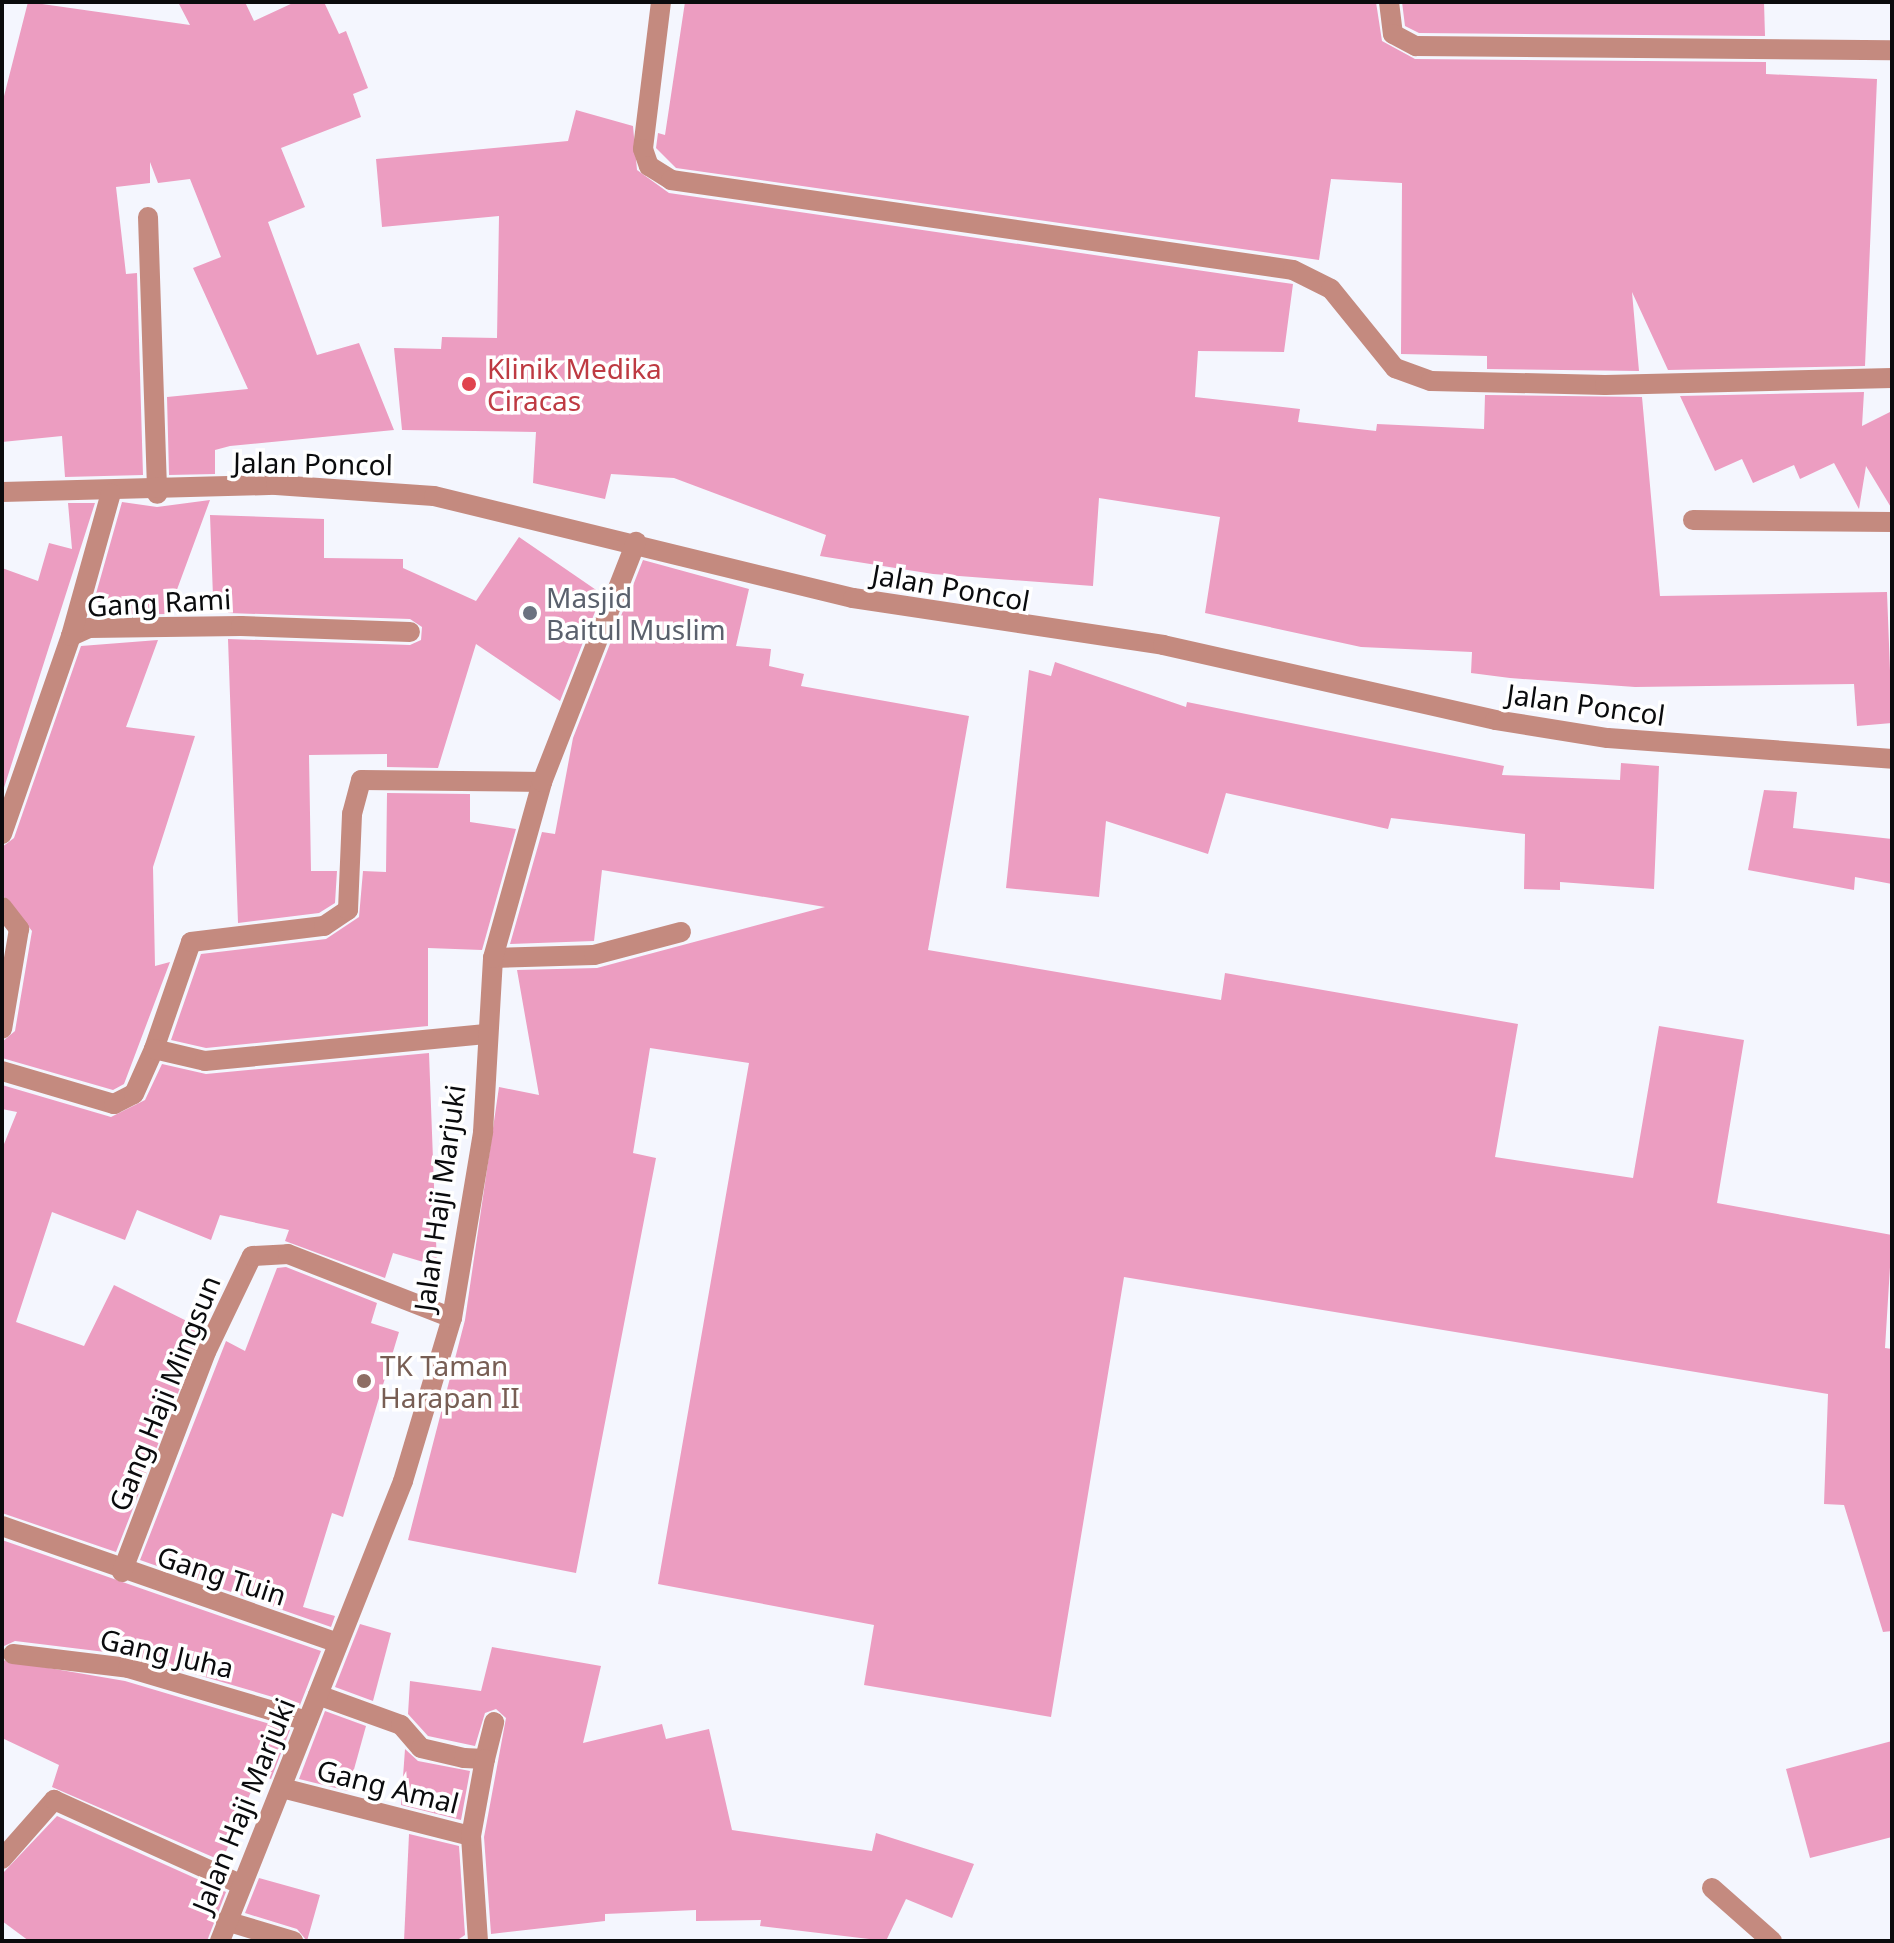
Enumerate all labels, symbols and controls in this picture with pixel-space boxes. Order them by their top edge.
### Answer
place label: Klinik Medika Ciracas [487,351,662,417]
marker: Klinik Medika Ciracas [458,373,480,395]
street label: Jalan Poncol [233,445,393,481]
street label: Jalan Poncol [869,557,1033,617]
place label: Masjid Baitul Muslim [546,580,726,646]
street label: Gang Rami [86,581,232,623]
marker: Masjid Baitul Muslim [521,604,539,622]
street label: Jalan Poncol [1505,676,1667,732]
street label: Jalan Haji Marjuki [406,1083,472,1313]
street label: Gang Haji Mingsun [101,1270,227,1516]
place label: TK Taman Harapan II [380,1348,520,1414]
marker: TK Taman Harapan II [355,1372,373,1390]
street label: Gang Tuin [153,1538,291,1612]
street label: Gang Juha [97,1621,237,1685]
street label: Jalan Haji Marjuki [185,1693,301,1917]
street label: Gang Amal [314,1752,462,1820]

